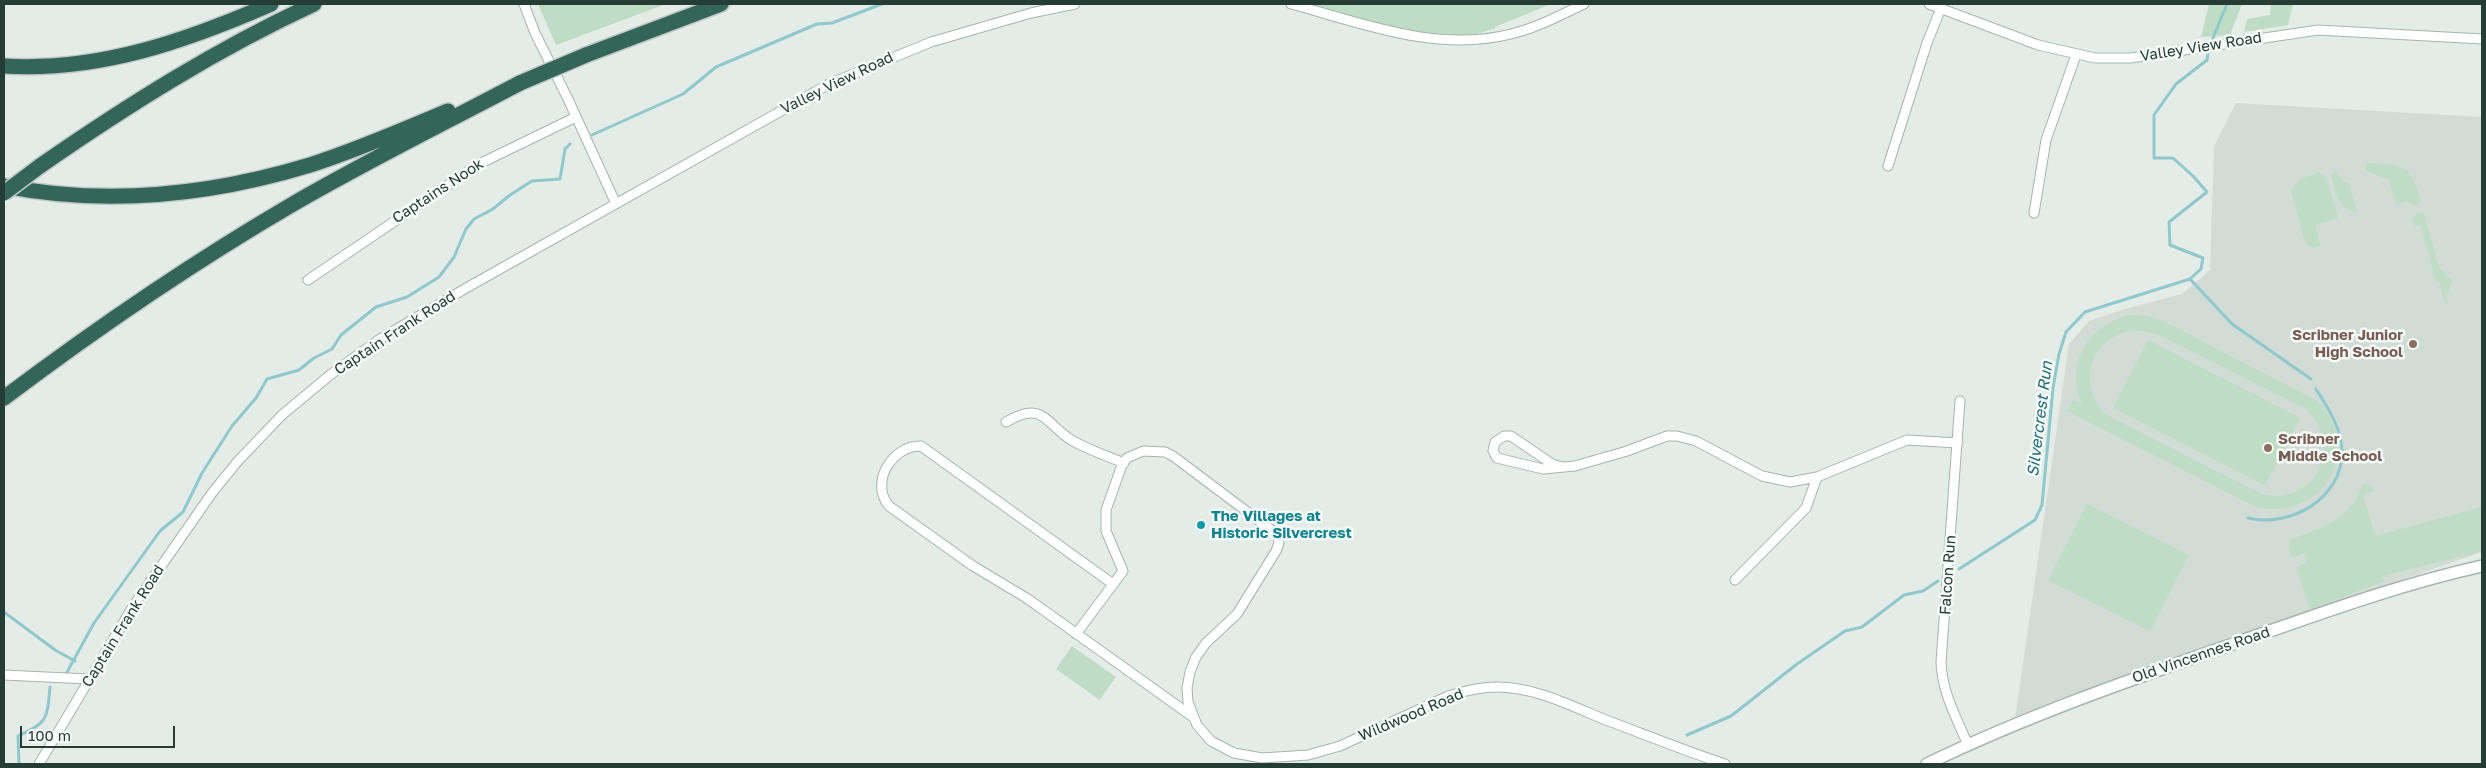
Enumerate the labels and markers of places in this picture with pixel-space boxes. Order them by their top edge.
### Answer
place label: Scribner Junior High School [2292,326,2403,361]
marker: Scribner Junior High School [2407,338,2419,350]
place label: Scribner Middle School [2278,430,2382,465]
marker: Scribner Middle School [2262,442,2274,454]
place label: The Villages at Historic Silvercrest [1211,507,1352,542]
marker: The Villages at Historic Silvercrest [1195,519,1207,531]

